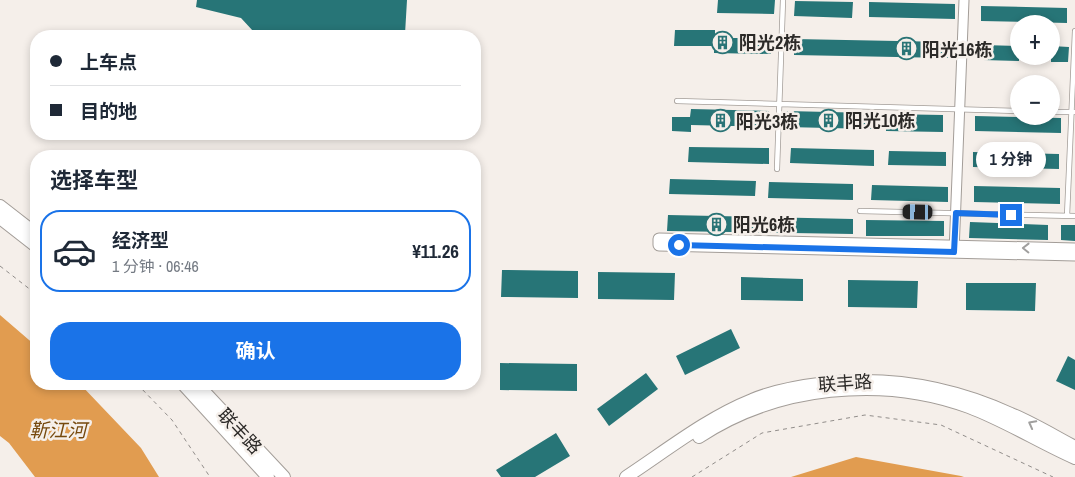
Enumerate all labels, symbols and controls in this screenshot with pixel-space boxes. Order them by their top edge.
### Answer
map controls [1010,15,1060,125]
button: + [1010,15,1060,65]
building icon: 阳光2栋 [711,30,735,54]
place label: 阳光2栋 [739,30,801,55]
building icon: 阳光16栋 [894,37,918,61]
place label: 阳光16栋 [922,37,992,62]
text: 上车点 [80,49,137,75]
button: − [1010,75,1060,125]
text: 目的地 [80,98,137,124]
building icon: 阳光10栋 [817,108,841,132]
place label: 阳光10栋 [845,108,915,133]
building icon: 阳光3栋 [708,109,732,133]
place label: 阳光3栋 [736,109,798,134]
callout: 1 分钟 [976,142,1046,178]
text: 1 分钟 [990,148,1032,170]
text: 选择车型 [50,165,138,195]
car [902,204,933,220]
route end [1000,204,1022,226]
building icon: 阳光6栋 [705,212,729,236]
place label: 阳光6栋 [733,212,795,237]
text: 经济型 [112,227,169,253]
icon: car [52,229,97,274]
route start [668,234,690,256]
text: ¥11.26 [412,238,459,264]
one-way arrow [1022,243,1030,253]
text: 1 分钟 · 06:46 [112,255,199,277]
button: 确认 [50,322,461,380]
street label: 联丰路 [817,369,873,397]
street label: 联丰路 [212,403,268,459]
water label: 靳江河 [29,417,90,443]
one-way arrow [1028,421,1037,431]

